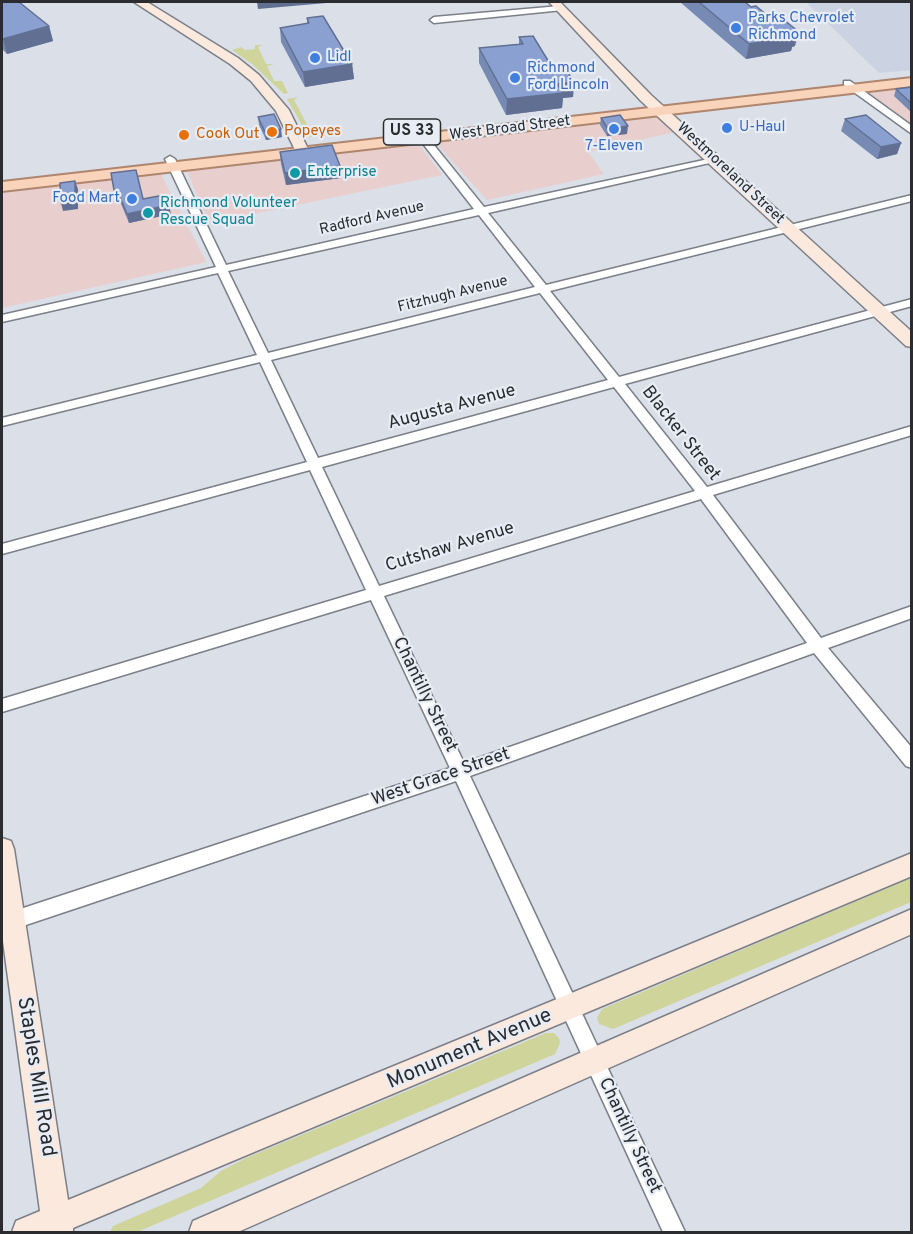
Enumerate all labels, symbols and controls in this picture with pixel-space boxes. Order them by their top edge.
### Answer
place label: Parks Chevrolet Richmond [748,10,855,45]
marker: Parks Chevrolet Richmond [729,21,743,35]
place label: Lidl [327,49,352,67]
marker: Lidl [308,51,322,65]
place label: Richmond Ford Lincoln [527,60,609,95]
marker: Richmond Ford Lincoln [508,71,522,85]
street label: West Broad Street [449,113,571,145]
road number: US 33 [384,119,440,145]
street label: Westmoreland Street [672,119,788,229]
place label: U-Haul [739,119,785,137]
marker: U-Haul [720,121,734,135]
marker: 7-Eleven [607,122,621,136]
place label: Popeyes [284,123,341,141]
marker: Popeyes [265,125,279,139]
place label: Cook Out [196,126,259,144]
marker: Cook Out [177,128,191,142]
place label: 7-Eleven [585,138,643,156]
place label: Enterprise [307,164,377,182]
marker: Enterprise [288,166,302,180]
place label: Food Mart [52,190,120,208]
marker: Food Mart [125,192,139,206]
place label: Richmond Volunteer Rescue Squad [160,195,297,230]
street label: Radford Avenue [318,198,426,240]
marker: Richmond Volunteer Rescue Squad [141,206,155,220]
street label: Fitzhugh Avenue [396,273,510,317]
street label: Augusta Avenue [386,381,518,435]
street label: Blacker Street [636,382,724,486]
street label: Cutshaw Avenue [383,518,517,578]
street label: Chantilly Street [387,634,461,756]
street label: West Grace Street [369,744,513,812]
street label: Staples Mill Road [10,995,60,1159]
street label: Monument Avenue [384,1004,556,1096]
street label: Chantilly Street [593,1075,665,1197]

